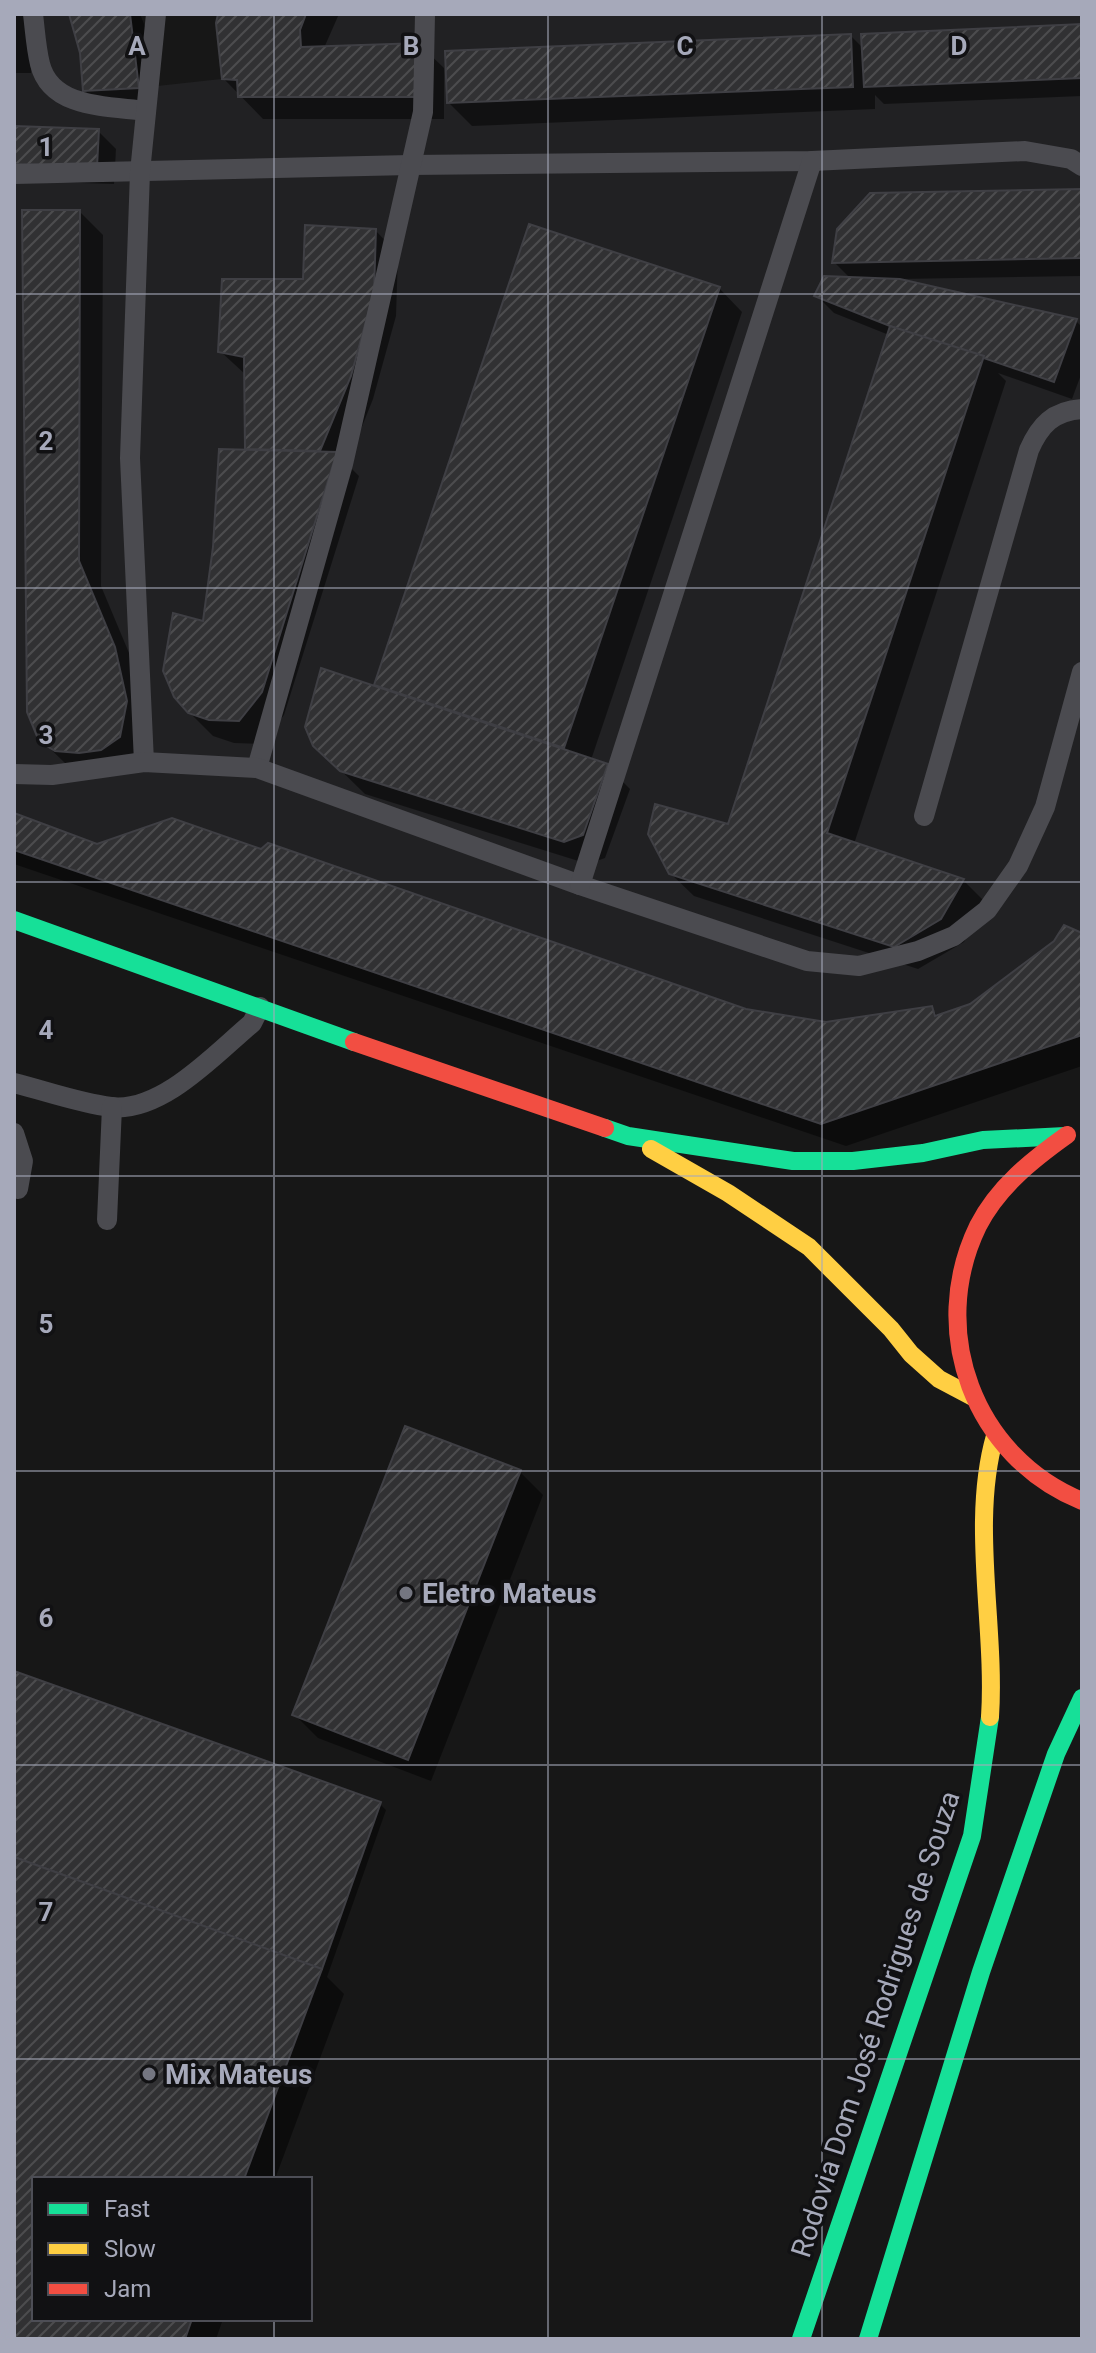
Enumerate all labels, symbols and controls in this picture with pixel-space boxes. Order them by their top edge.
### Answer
text: A [128,31,146,61]
text: B [403,31,419,61]
text: C [676,31,694,61]
text: D [951,31,967,61]
text: 1 [39,132,53,162]
text: 2 [39,426,53,456]
text: 3 [39,720,53,750]
text: 4 [39,1015,54,1045]
text: 5 [39,1309,53,1339]
place label: Eletro Mateus [422,1577,597,1610]
marker: Eletro Mateus [397,1584,415,1602]
text: 6 [39,1603,54,1633]
street label: Rodovia Dom José Rodrigues de Souza [784,1787,967,2261]
text: 7 [39,1897,53,1927]
place label: Mix Mateus [165,2058,312,2091]
marker: Mix Mateus [140,2065,158,2083]
legend [32,2177,312,2321]
text: Fast [104,2195,150,2223]
text: Slow [104,2235,156,2263]
text: Jam [104,2275,151,2303]

